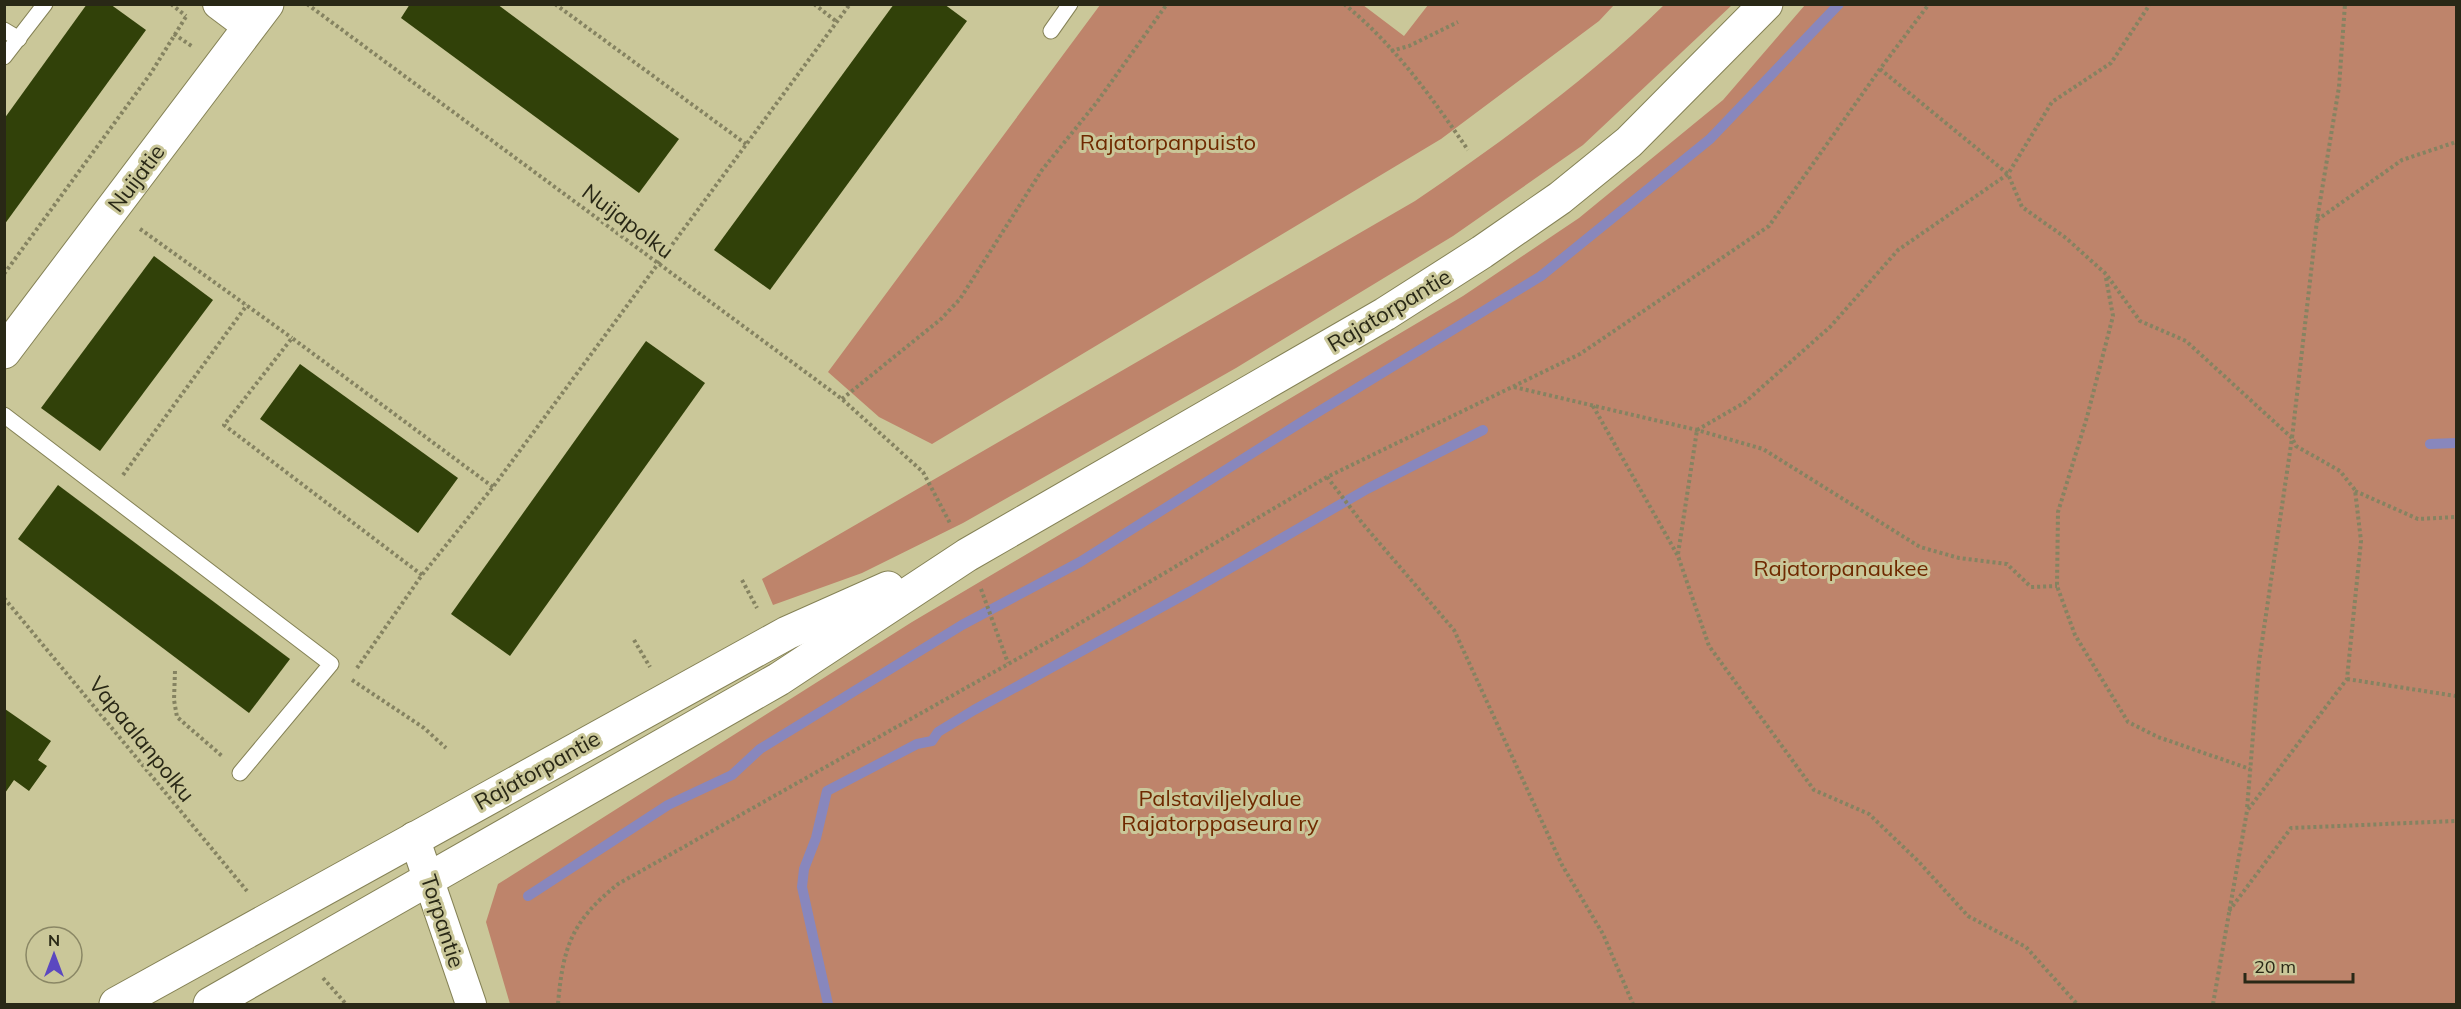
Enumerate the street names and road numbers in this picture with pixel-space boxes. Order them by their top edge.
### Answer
street label: Nuijatie [101,139,171,217]
street label: Nuijapolku [577,177,679,265]
street label: Rajatorpantie [1322,262,1456,358]
street label: Vapaalanpolku [83,671,201,807]
street label: Rajatorpantie [469,724,605,816]
street label: Torpantie [415,871,471,971]

